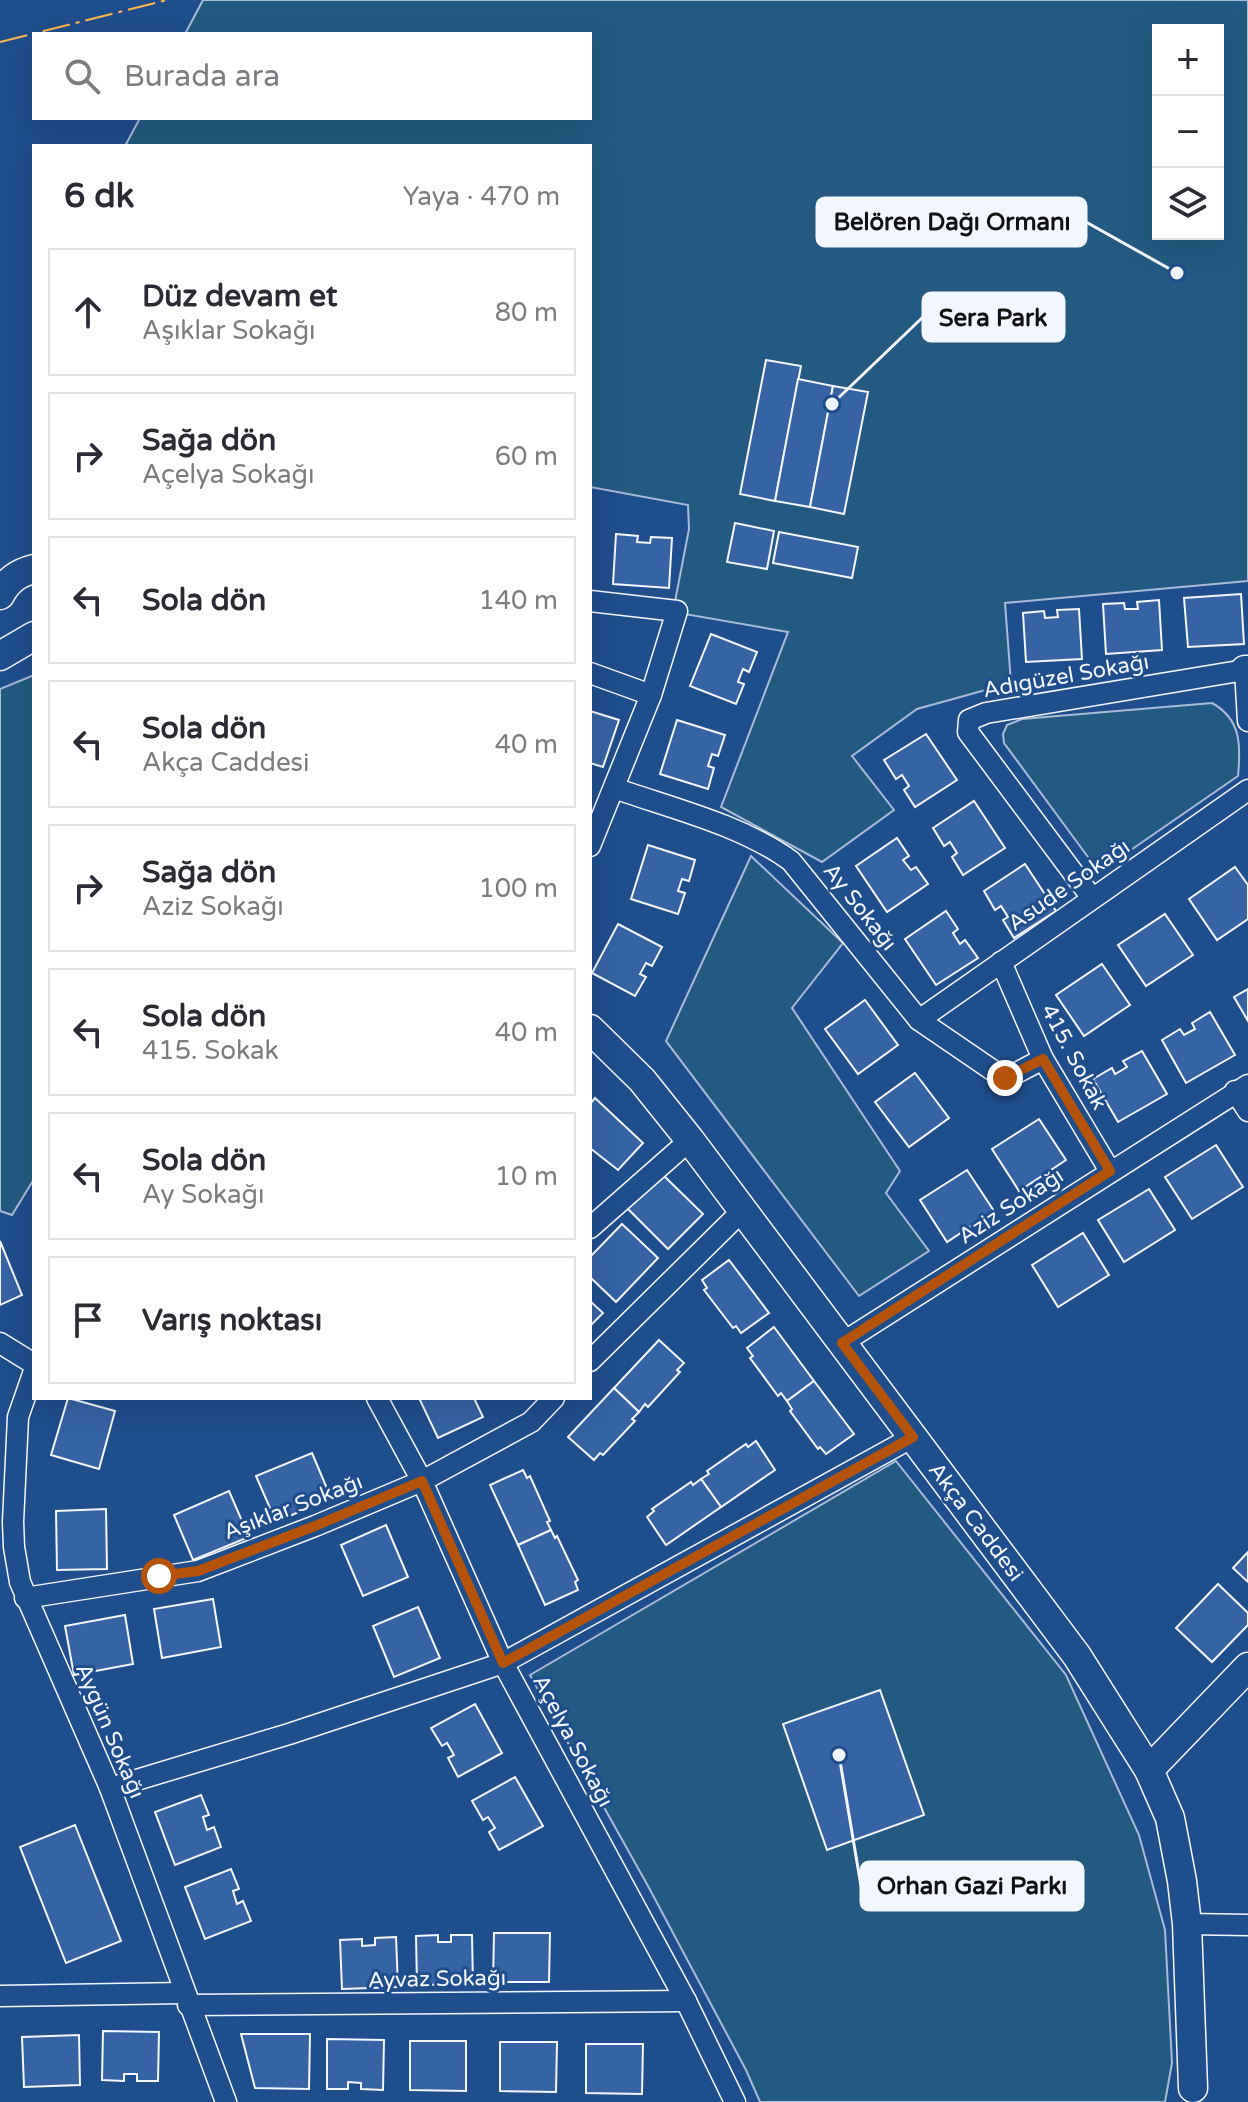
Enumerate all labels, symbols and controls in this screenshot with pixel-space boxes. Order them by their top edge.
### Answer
map controls [1152,24,1224,240]
button: + [1152,24,1224,96]
search box [32,32,592,120]
icon: search [60,54,104,98]
text: Burada ara [124,58,280,95]
button: − [1152,96,1224,168]
button: layers [1152,168,1224,240]
text: 6 dk [64,176,134,217]
text: Yaya · 470 m [403,181,560,212]
callout: Belören Dağı Ormanı [817,198,1086,246]
text: Belören Dağı Ormanı [833,208,1071,237]
text: Düz devam et [142,278,337,315]
icon: ahead [66,290,110,334]
callout: Sera Park [923,293,1064,341]
text: 80 m [495,297,558,328]
text: Sera Park [939,304,1047,333]
text: Aşıklar Sokağı [142,315,316,346]
text: Sağa dön [142,422,276,459]
icon: right [66,434,110,478]
text: 60 m [495,441,558,472]
text: Açelya Sokağı [142,459,314,490]
icon: left [66,578,110,622]
text: Sola dön [142,582,266,619]
text: 140 m [478,585,558,616]
street label: Adıgüzel Sokağı [981,649,1151,703]
text: Sola dön [142,710,266,747]
icon: left [66,722,110,766]
text: 40 m [495,729,558,760]
text: Akça Caddesi [142,747,310,778]
street label: Asude Sokağı [1003,833,1135,937]
text: Sağa dön [142,854,276,891]
street label: Ay Sokağı [818,858,902,956]
icon: right [66,866,110,910]
text: 100 m [478,873,558,904]
text: Aziz Sokağı [142,891,284,922]
text: Sola dön [142,998,266,1035]
street label: 415. Sokak [1035,1000,1113,1114]
icon: left [66,1010,110,1054]
text: 40 m [495,1017,558,1048]
text: 415. Sokak [142,1035,279,1066]
route end [987,1060,1023,1096]
text: Sola dön [142,1142,266,1179]
icon: left [66,1154,110,1198]
text: 10 m [495,1161,558,1192]
street label: Aziz Sokağı [954,1162,1068,1250]
text: Ay Sokağı [142,1179,264,1210]
icon: arrive [66,1298,110,1342]
text: Varış noktası [142,1302,322,1339]
street label: Akça Caddesi [923,1458,1029,1586]
street label: Aşıklar Sokağı [220,1469,366,1545]
route start [141,1558,177,1594]
street label: Aygün Sokağı [70,1660,150,1802]
street label: Açelya Sokağı [527,1670,619,1812]
callout: Orhan Gazi Parkı [861,1862,1083,1910]
text: Orhan Gazi Parkı [877,1872,1067,1901]
street label: Ayvaz Sokağı [368,1965,506,1993]

